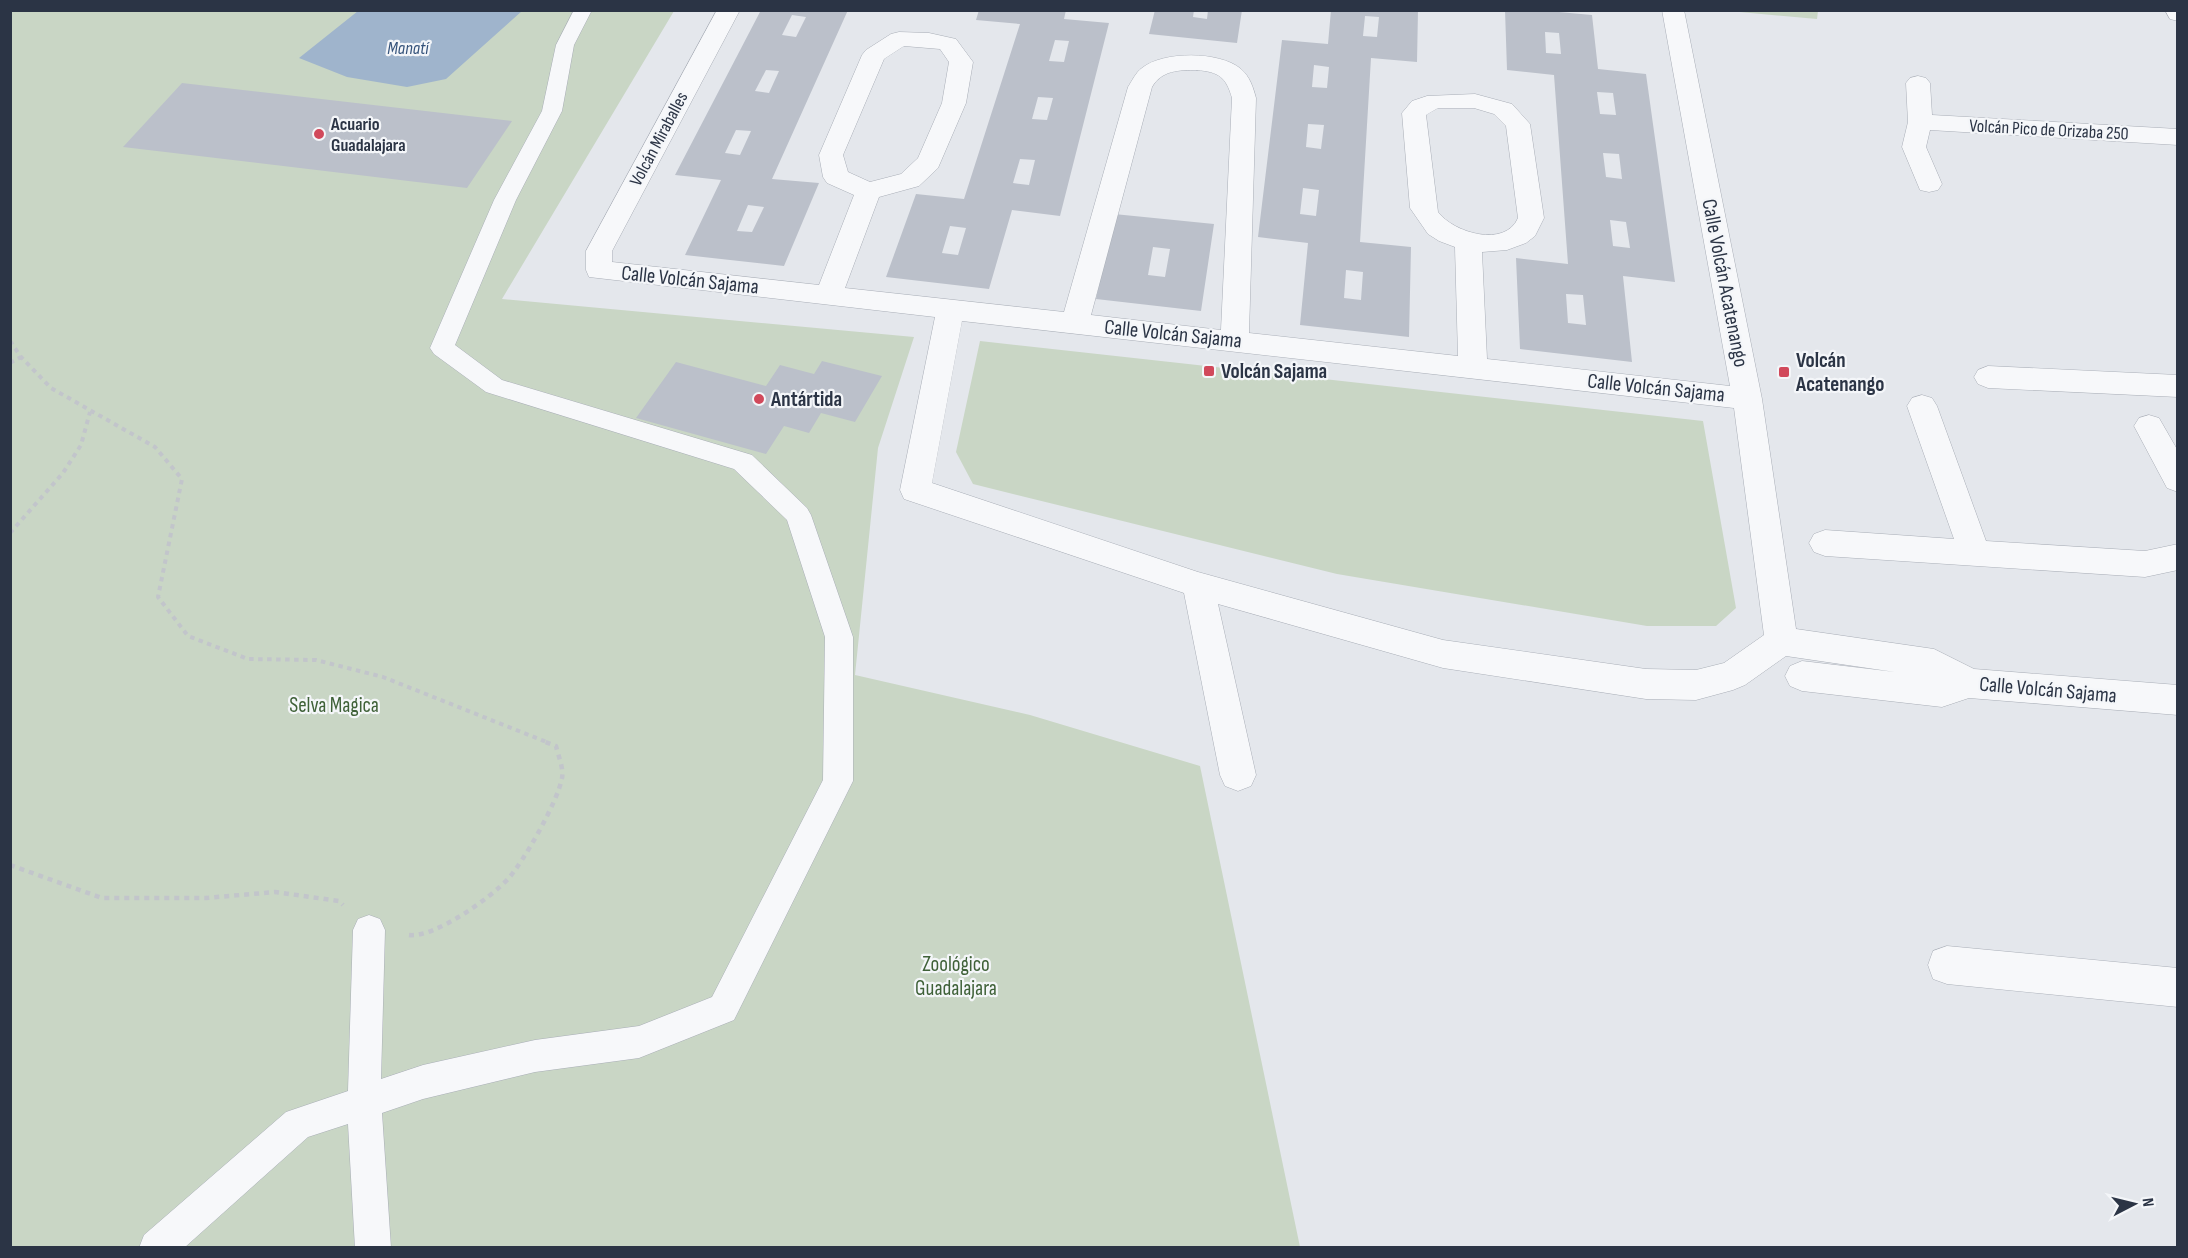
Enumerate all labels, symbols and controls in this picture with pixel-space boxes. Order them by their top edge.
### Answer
water label: Manatí [387,38,430,59]
street label: Volcán Miraballes [625,88,693,190]
place label: Acuario Guadalajara [330,114,406,156]
street label: Volcán Pico de Orizaba 250 [1969,115,2129,145]
marker: Acuario Guadalajara [312,127,326,141]
street label: Calle Volcán Acatenango [1696,197,1754,369]
street label: Calle Volcán Sajama [620,260,760,300]
street label: Calle Volcán Sajama [1103,314,1243,354]
place label: Volcán Acatenango [1795,348,1884,397]
place label: Volcán Sajama [1221,359,1327,384]
marker: Volcán Sajama [1202,364,1216,378]
marker: Volcán Acatenango [1777,365,1791,379]
street label: Calle Volcán Sajama [1586,368,1726,408]
place label: Antártida [770,387,842,412]
marker: Antártida [752,392,766,406]
street label: Calle Volcán Sajama [1978,672,2118,708]
park label: Selva Magica [289,693,379,718]
park label: Zoológico Guadalajara [915,952,997,1001]
north arrow [2104,1174,2164,1234]
text: N [2137,1197,2157,1208]

